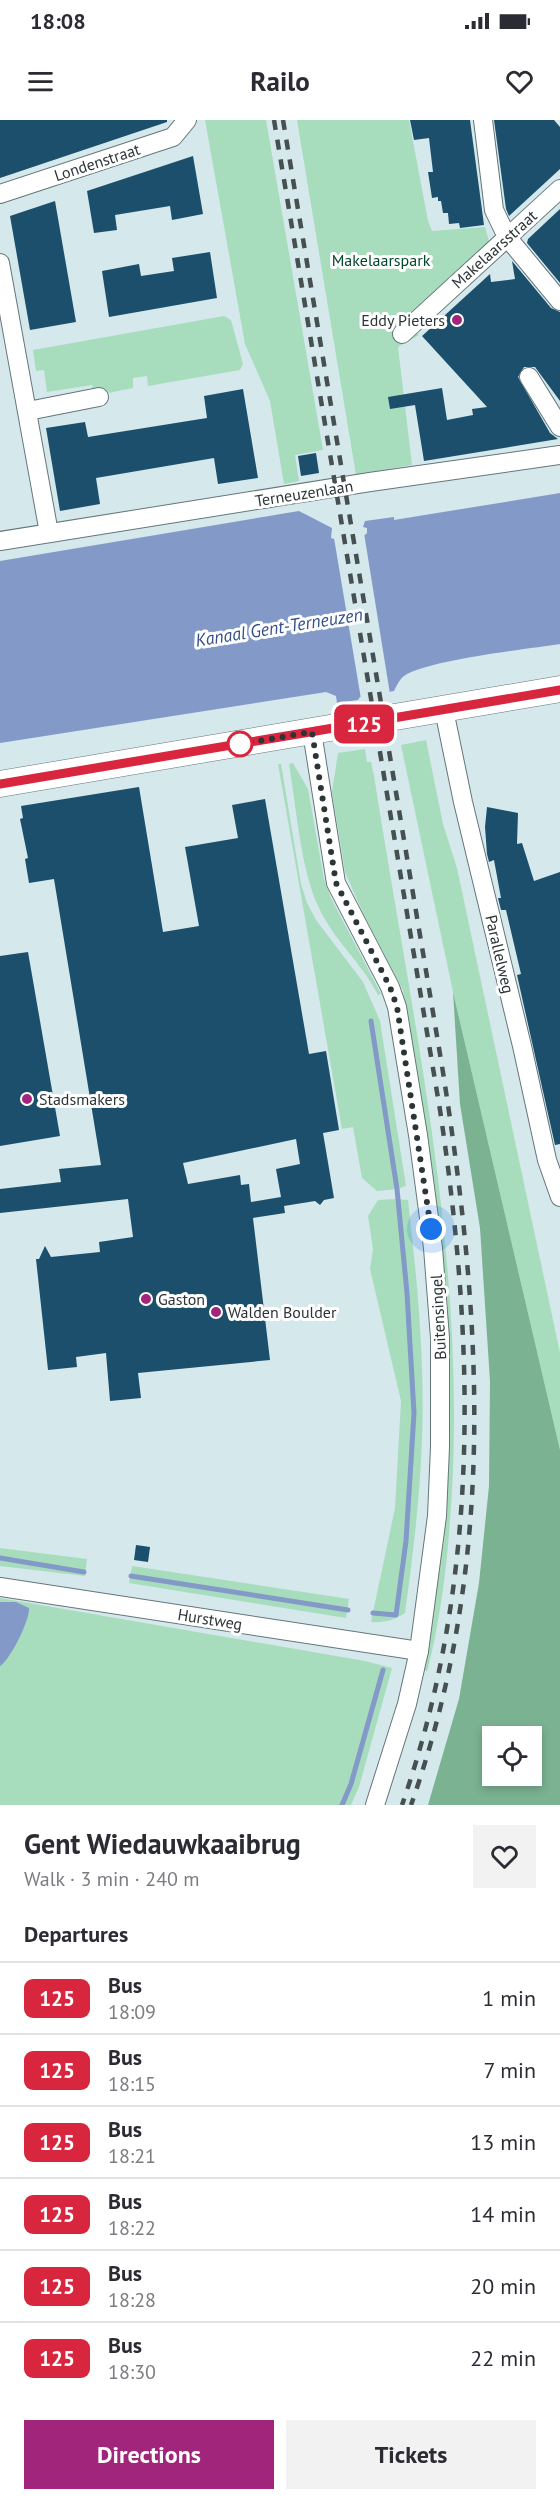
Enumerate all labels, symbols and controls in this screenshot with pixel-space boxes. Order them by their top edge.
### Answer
text: 18:08 [30,7,86,35]
text: Railo [250,64,310,98]
icon: menu [24,65,57,98]
icon: heart [503,65,536,98]
street label: Londenstraat [52,139,143,185]
street label: Makelaarsstraat [447,205,541,293]
park label: Makelaarspark [332,250,431,270]
place label: Eddy Pieters [361,310,445,330]
marker: Eddy Pieters [450,313,464,327]
street label: Terneuzenlaan [254,475,354,511]
water label: Kanaal Gent-Terneuzen [194,602,364,652]
line badge: 125 [330,704,398,744]
text: 125 [346,711,382,738]
unlabelled marker [227,731,253,757]
street label: Parallelweg [481,913,519,995]
place label: Stadsmakers [39,1089,125,1109]
marker: Stadsmakers [20,1092,34,1106]
your location [416,1214,446,1244]
street label: Buitensingel [426,1273,450,1360]
place label: Gaston [158,1289,205,1309]
marker: Gaston [139,1292,153,1306]
place label: Walden Boulder [228,1302,337,1322]
marker: Walden Boulder [209,1305,223,1319]
street label: Hurstweg [176,1604,244,1634]
map controls [482,1726,542,1786]
button: locate [482,1726,542,1786]
text: Gent Wiedauwkaaibrug [24,1825,301,1862]
button: heart [473,1825,536,1888]
text: Walk · 3 min · 240 m [24,1866,200,1892]
text: Departures [24,1920,128,1948]
text: Bus [108,1971,142,1999]
text: 1 min [482,1984,536,2012]
text: 125 [39,1985,75,2012]
text: 18:09 [108,1999,156,2025]
text: Bus [108,2043,142,2071]
text: 7 min [484,2056,536,2084]
text: 125 [39,2057,75,2084]
text: 18:15 [108,2071,156,2097]
text: Bus [108,2115,142,2143]
text: 13 min [470,2128,536,2156]
text: 125 [39,2129,75,2156]
text: 18:21 [108,2143,156,2169]
text: Bus [108,2187,142,2215]
text: 14 min [470,2200,536,2228]
text: 125 [39,2201,75,2228]
text: 18:22 [108,2215,156,2241]
text: Bus [108,2259,142,2287]
text: 20 min [470,2272,536,2300]
text: 125 [39,2273,75,2300]
text: 18:28 [108,2287,156,2313]
text: Bus [108,2331,142,2359]
text: 22 min [470,2344,536,2372]
text: 125 [39,2345,75,2372]
text: 18:30 [108,2359,156,2385]
button: Directions [24,2420,274,2489]
button: Tickets [286,2420,536,2489]

